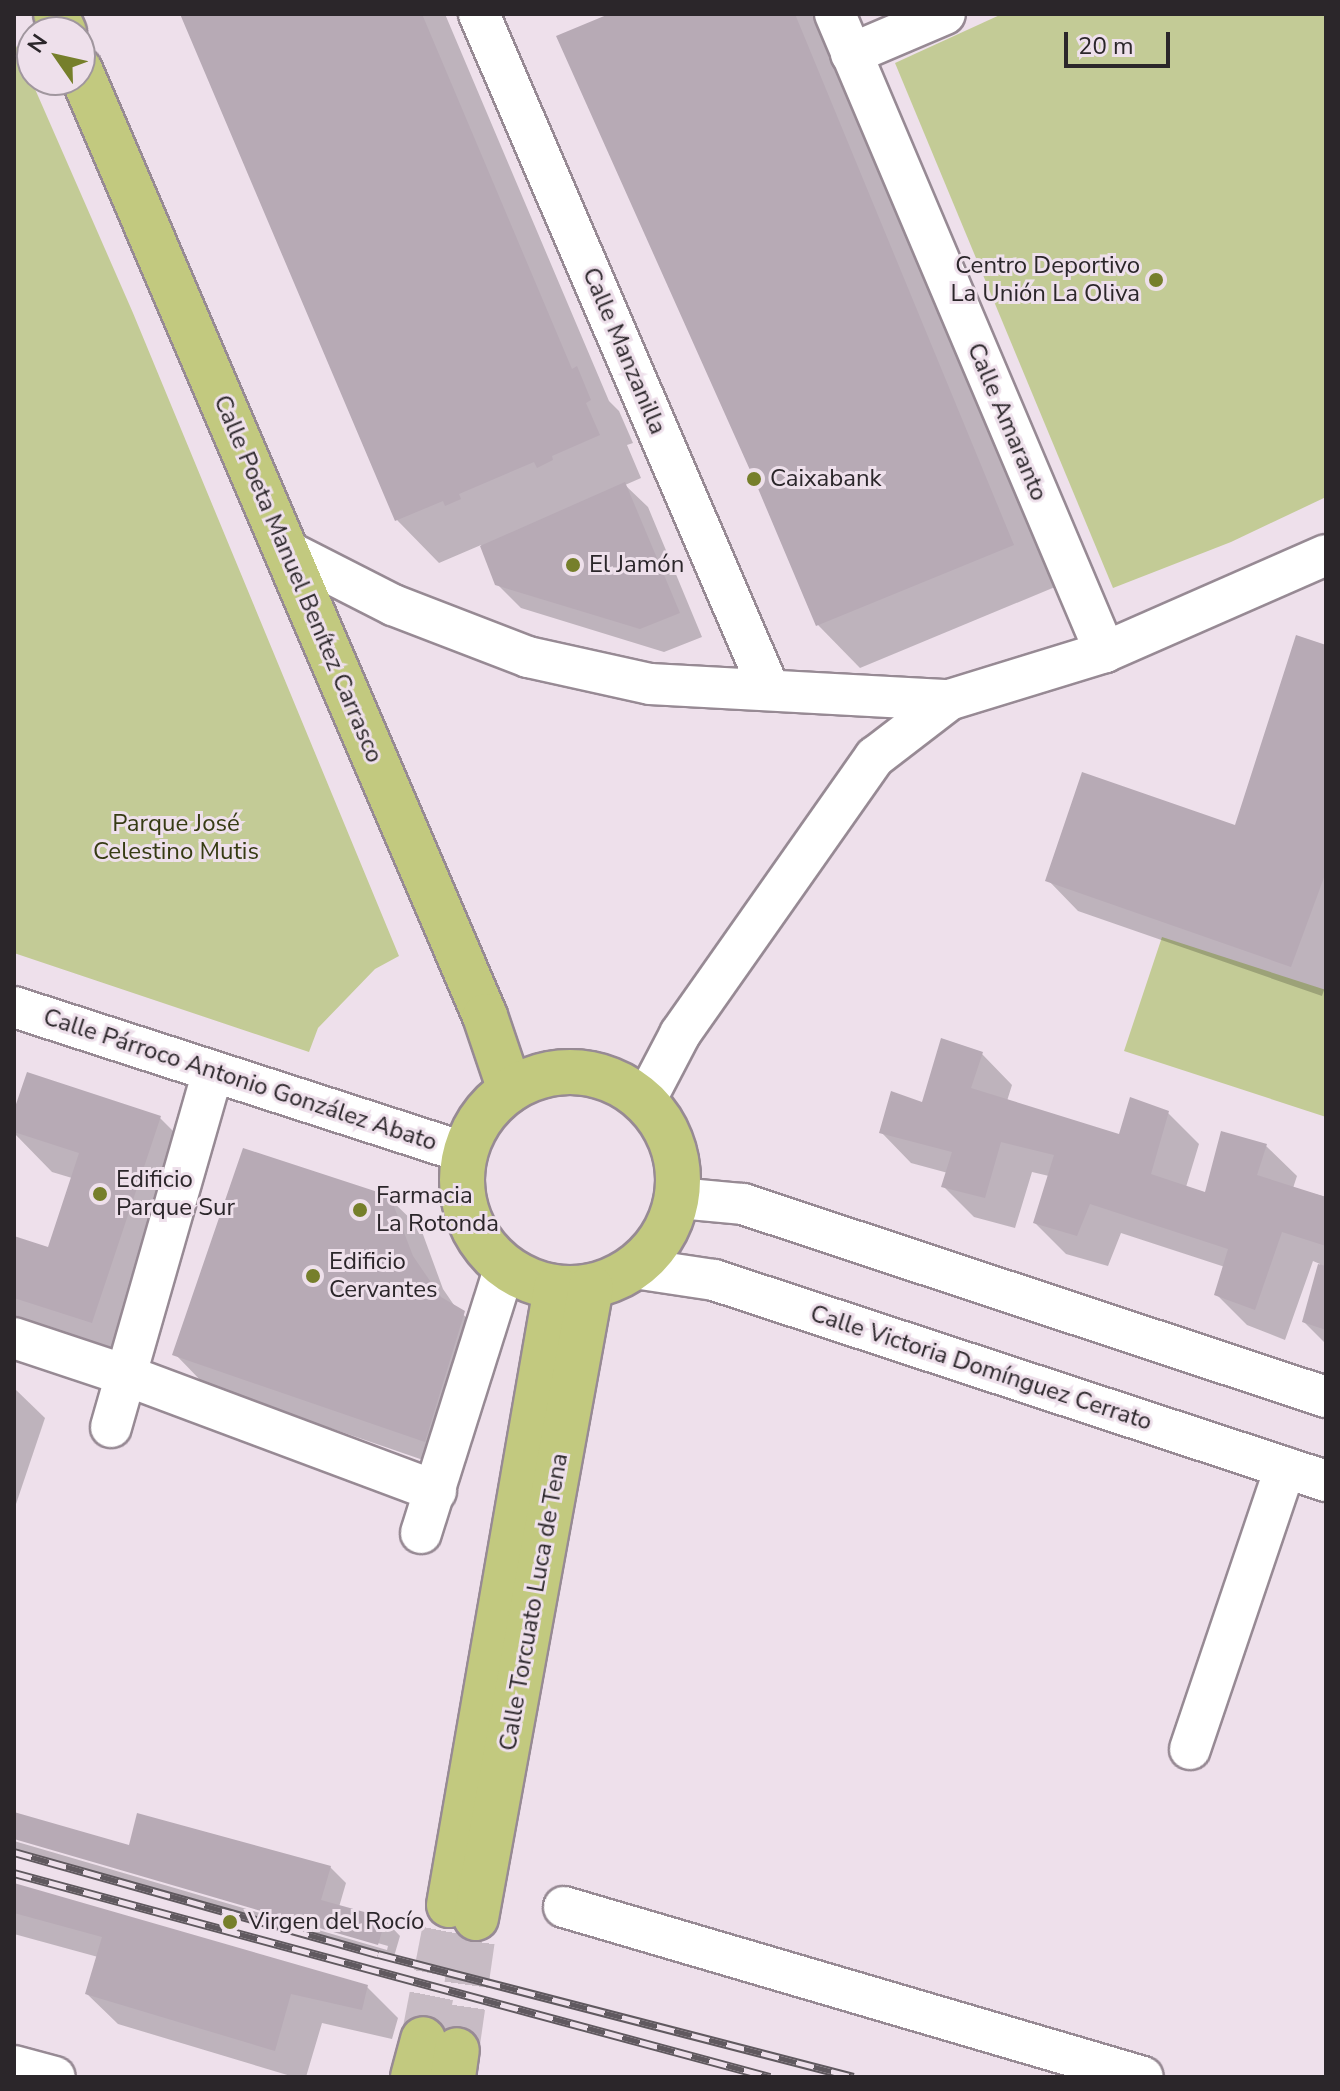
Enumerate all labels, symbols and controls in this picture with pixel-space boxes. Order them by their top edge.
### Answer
north arrow [16,16,96,96]
scale bar [1068,16,1174,66]
text: N [21,28,55,59]
text: 20 m [1078,30,1134,62]
place label: Centro Deportivo La Unión La Oliva [950,252,1140,308]
street label: Calle Manzanilla [576,263,672,439]
marker: Centro Deportivo La Unión La Oliva [1147,271,1165,289]
street label: Calle Amaranto [961,339,1053,505]
street label: Calle Poeta Manuel Benítez Carrasco [207,391,389,767]
place label: Caixabank [770,465,882,493]
marker: Caixabank [745,470,763,488]
place label: El Jamón [589,551,684,579]
marker: El Jamón [564,556,582,574]
park label: Parque José Celestino Mutis [93,810,259,866]
street label: Calle Párroco Antonio González Abato [40,1003,440,1157]
place label: Edificio Parque Sur [116,1166,235,1222]
place label: Farmacia La Rotonda [376,1182,499,1238]
marker: Edificio Parque Sur [91,1185,109,1203]
marker: Farmacia La Rotonda [351,1201,369,1219]
place label: Edificio Cervantes [329,1248,437,1304]
marker: Edificio Cervantes [304,1267,322,1285]
street label: Calle Victoria Domínguez Cerrato [807,1299,1155,1437]
street label: Calle Torcuato Luca de Tena [494,1451,574,1753]
place label: Virgen del Rocío [248,1908,424,1936]
marker: Virgen del Rocío [219,1911,241,1933]

